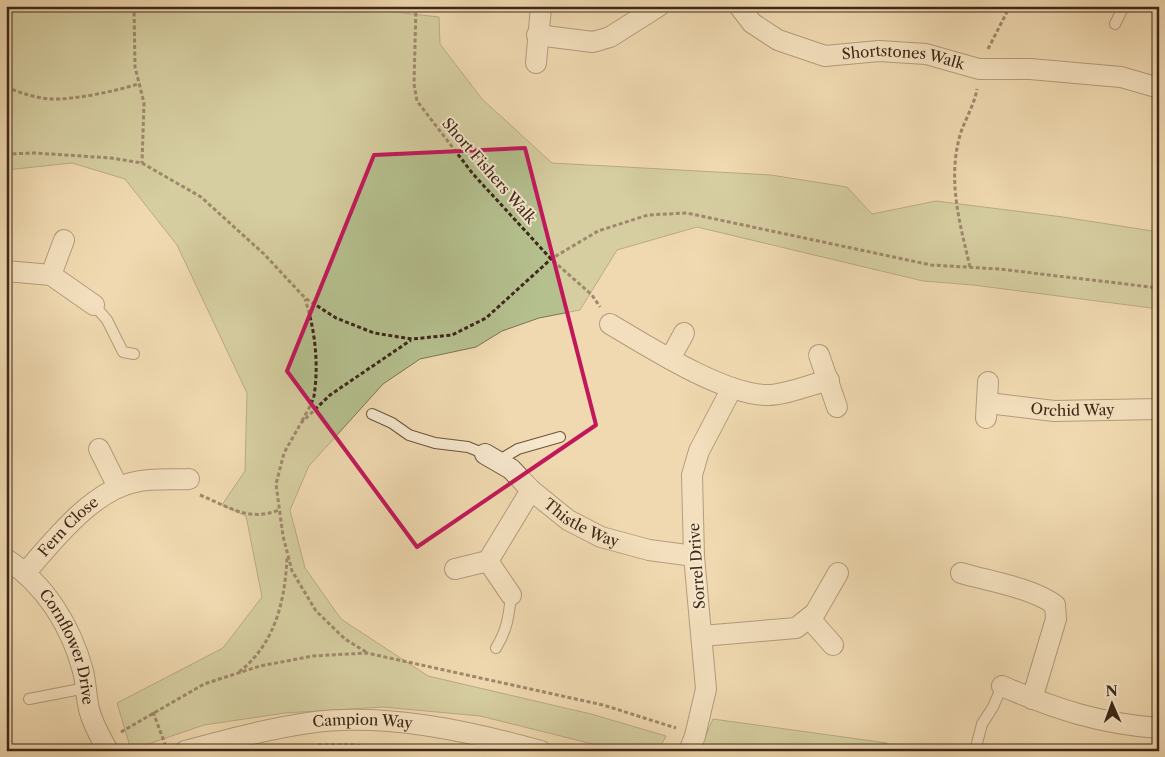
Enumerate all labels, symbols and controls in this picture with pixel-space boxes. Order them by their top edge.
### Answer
street label: Shortstones Walk [841,41,968,74]
street label: Short Fishers Walk [438,114,541,229]
street label: Orchid Way [1030,398,1115,420]
street label: Fern Close [34,492,102,560]
street label: Thistle Way [540,494,622,551]
street label: Sorrel Drive [684,522,709,610]
street label: Cornflower Drive [35,585,98,706]
north arrow [1088,680,1138,730]
text: N [1105,682,1118,700]
street label: Campion Way [311,710,414,733]

